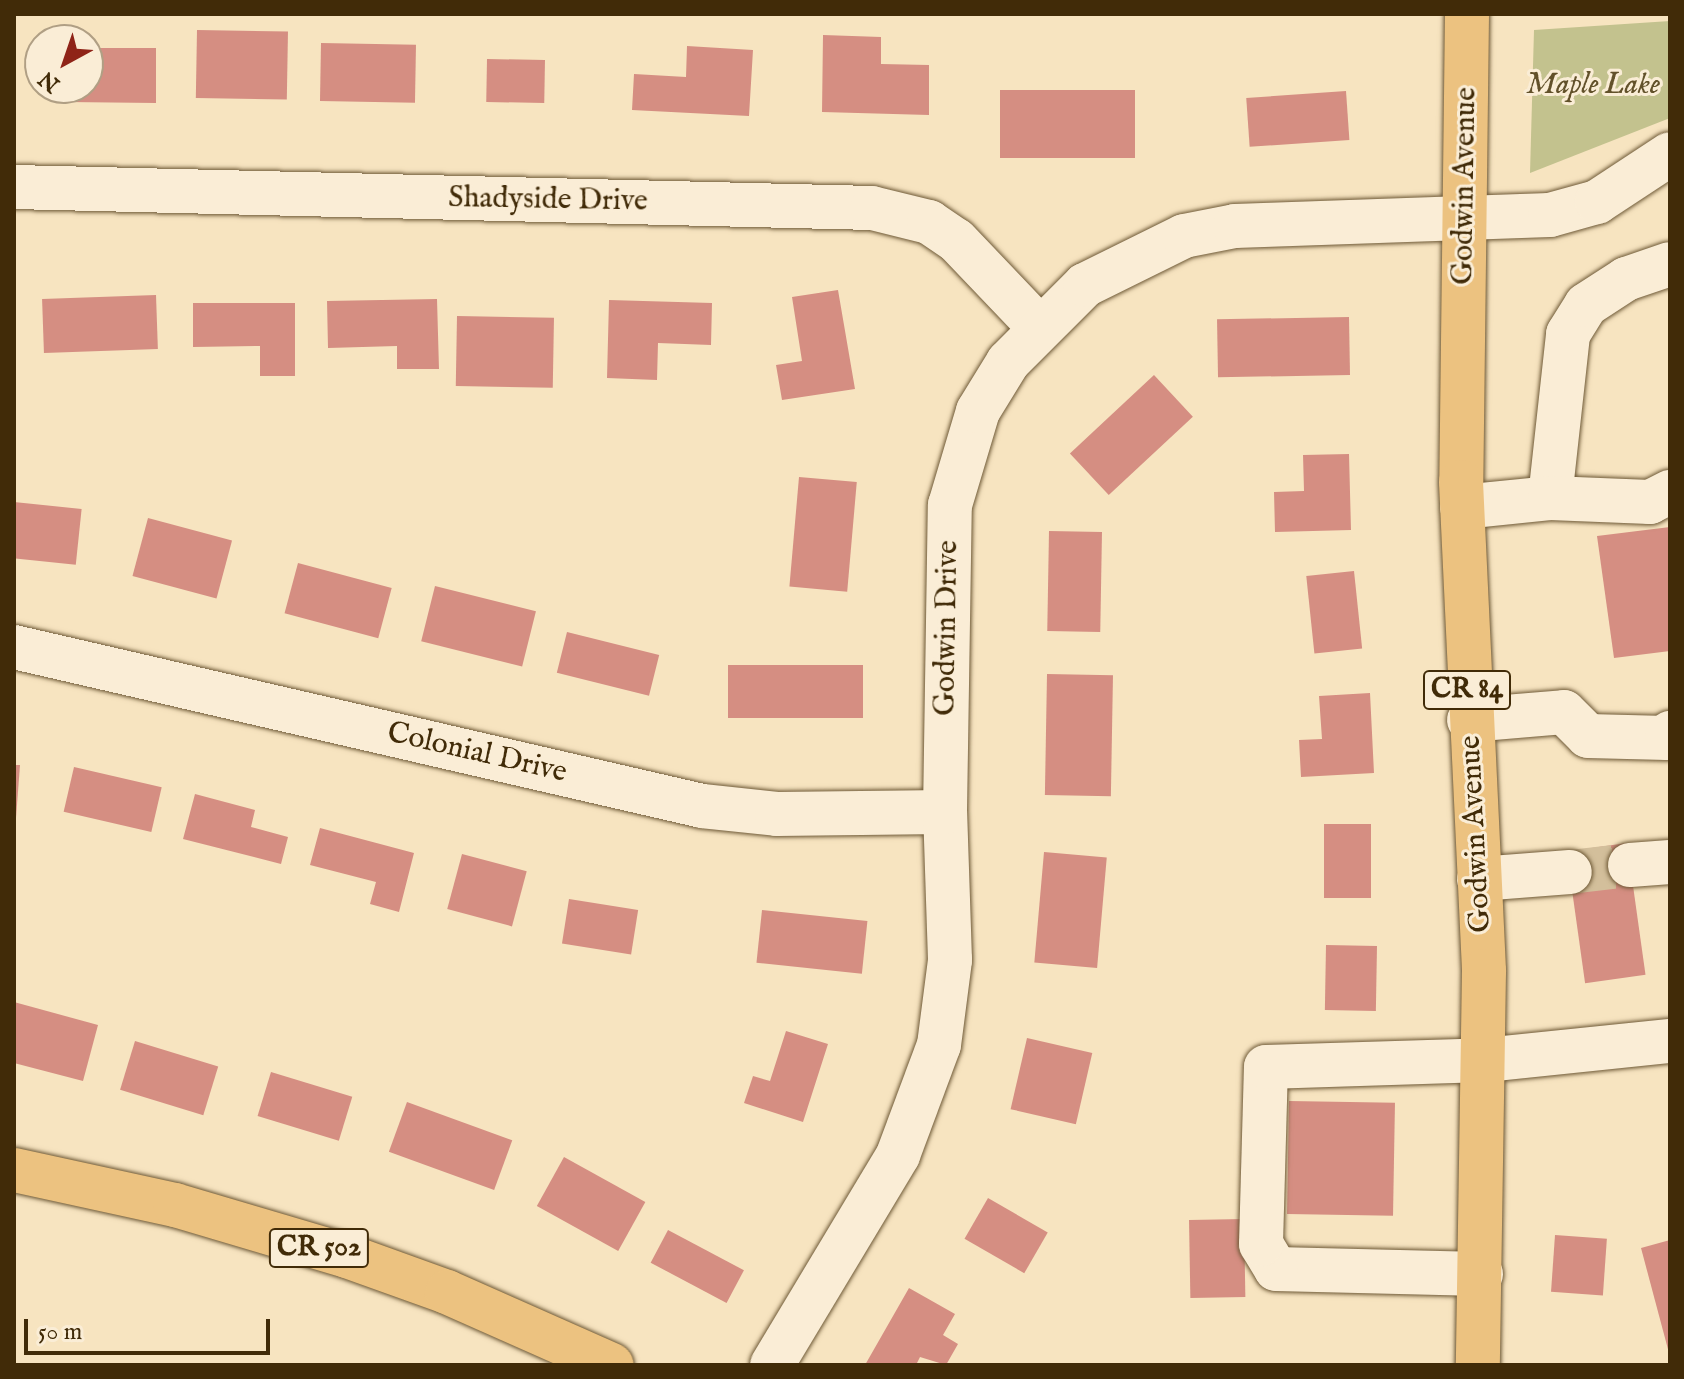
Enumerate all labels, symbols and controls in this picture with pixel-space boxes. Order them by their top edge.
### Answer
north arrow [24,24,104,104]
text: N [34,64,66,98]
park label: Maple Lake [1526,67,1660,103]
street label: Godwin Avenue [1445,87,1485,285]
street label: Shadyside Drive [448,180,648,220]
street label: Godwin Drive [927,540,967,716]
road number: CR 84 [1423,666,1511,714]
street label: Colonial Drive [384,715,570,791]
street label: Godwin Avenue [1453,734,1499,934]
road number: CR 502 [267,1224,371,1272]
scale bar [28,1303,274,1353]
text: 50 m [38,1317,82,1348]

